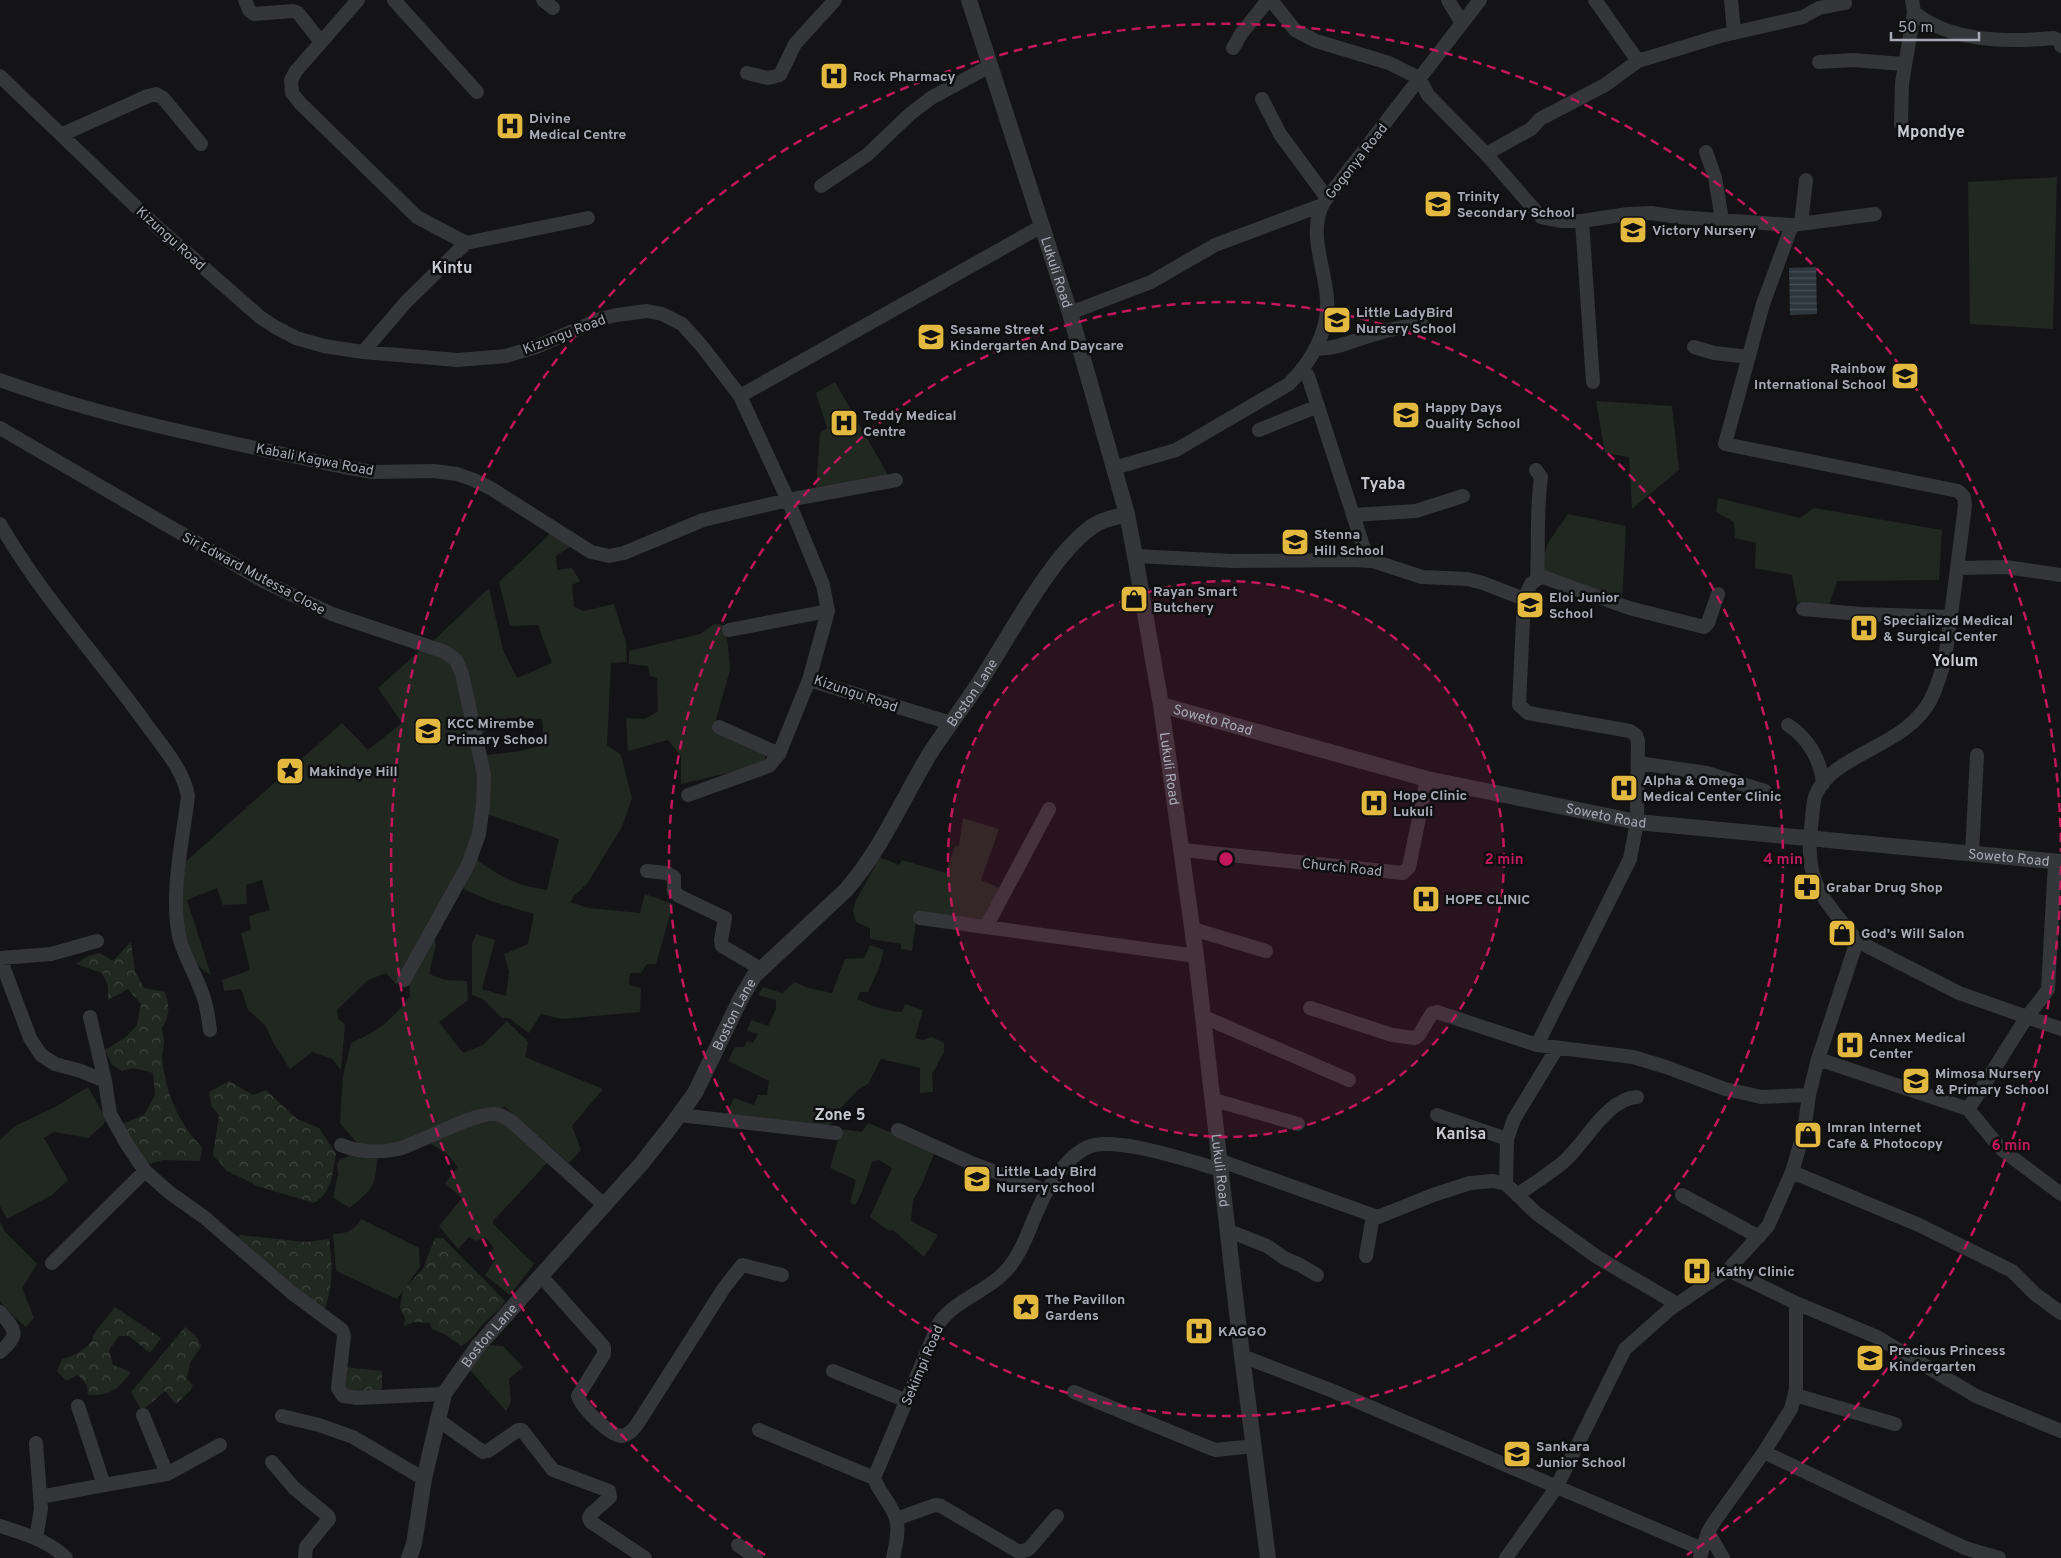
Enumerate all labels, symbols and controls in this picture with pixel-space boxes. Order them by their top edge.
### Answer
scale bar [1891,10,1978,42]
text: 50 m [1898,19,1933,38]
hospital icon: Rock Pharmacy [819,61,849,91]
place label: Rock Pharmacy [853,69,956,86]
hospital icon: Divine Medical Centre [495,111,525,141]
place label: Divine Medical Centre [529,111,627,144]
street label: Gogonya Road [1322,121,1392,203]
district label: Mpondye [1897,123,1965,143]
school or university icon: Trinity Secondary School [1423,189,1453,219]
place label: Trinity Secondary School [1457,189,1575,222]
street label: Kizungu Road [132,204,208,275]
school or university icon: Victory Nursery [1618,215,1648,245]
place label: Victory Nursery [1652,223,1756,240]
street label: Lukuli Road [1036,235,1075,310]
district label: Kintu [431,259,473,279]
school or university icon: Little LadyBird Nursery School [1322,305,1352,335]
place label: Little LadyBird Nursery School [1356,305,1456,338]
street label: Kizungu Road [521,312,608,359]
school or university icon: Sesame Street Kindergarten And Daycare [916,322,946,352]
place label: Sesame Street Kindergarten And Daycare [950,322,1124,355]
place label: Rainbow International School [1754,361,1886,394]
school or university icon: Rainbow International School [1890,361,1920,391]
school or university icon: Happy Days Quality School [1391,400,1421,430]
place label: Happy Days Quality School [1425,400,1520,433]
hospital icon: Teddy Medical Centre [829,408,859,438]
place label: Teddy Medical Centre [863,408,957,441]
street label: Kabali Kagwa Road [254,441,375,480]
district label: Tyaba [1361,475,1405,495]
school or university icon: Stenna Hill School [1280,527,1310,557]
place label: Stenna Hill School [1314,527,1384,560]
street label: Sir Edward Mutessa Close [179,529,328,619]
shop icon: Rayan Smart Butchery [1119,584,1149,614]
place label: Rayan Smart Butchery [1153,584,1237,617]
school or university icon: Eloi Junior School [1515,590,1545,620]
place label: Eloi Junior School [1549,590,1619,623]
hospital icon: Specialized Medical & Surgical Center [1849,613,1879,643]
place label: Specialized Medical & Surgical Center [1883,613,2013,646]
district label: Yolum [1932,652,1978,672]
street label: Boston Lane [944,656,1002,731]
street label: Kizungu Road [811,672,900,717]
street label: Soweto Road [1171,702,1254,740]
school or university icon: KCC Mirembe Primary School [413,716,443,746]
place label: KCC Mirembe Primary School [447,716,548,749]
street label: Lukuli Road [1155,731,1182,806]
place icon: Makindye Hill [275,756,305,786]
place label: Makindye Hill [309,764,398,781]
hospital icon: Alpha & Omega Medical Center Clinic [1609,773,1639,803]
place label: Alpha & Omega Medical Center Clinic [1643,773,1782,806]
hospital icon: Hope Clinic Lukuli [1359,788,1389,818]
place label: Hope Clinic Lukuli [1393,788,1467,821]
street label: Soweto Road [1564,801,1647,833]
street label: Soweto Road [1967,846,2050,871]
centre of rings [1217,850,1235,868]
text: 2 min [1484,851,1524,870]
text: 4 min [1763,851,1803,870]
street label: Church Road [1301,856,1383,881]
pharmacy icon: Grabar Drug Shop [1792,872,1822,902]
place label: Grabar Drug Shop [1826,880,1943,897]
hospital icon: HOPE CLINIC [1411,884,1441,914]
place label: HOPE CLINIC [1445,892,1530,909]
shop icon: God's Will Salon [1827,918,1857,948]
place label: God's Will Salon [1861,926,1965,943]
street label: Boston Lane [710,976,761,1054]
hospital icon: Annex Medical Center [1835,1030,1865,1060]
place label: Annex Medical Center [1869,1030,1966,1063]
school or university icon: Mimosa Nursery & Primary School [1901,1066,1931,1096]
place label: Mimosa Nursery & Primary School [1935,1066,2049,1099]
district label: Zone 5 [814,1106,866,1126]
shop icon: Imran Internet Cafe & Photocopy [1793,1120,1823,1150]
place label: Imran Internet Cafe & Photocopy [1827,1120,1943,1153]
district label: Kanisa [1436,1125,1486,1145]
street label: Lukuli Road [1206,1133,1232,1208]
text: 6 min [1991,1137,2031,1156]
school or university icon: Little Lady Bird Nursery school [962,1164,992,1194]
place label: Little Lady Bird Nursery school [996,1164,1097,1197]
hospital icon: Kathy Clinic [1682,1256,1712,1286]
place label: Kathy Clinic [1716,1264,1795,1281]
place icon: The Pavillon Gardens [1011,1292,1041,1322]
place label: The Pavillon Gardens [1045,1292,1125,1325]
street label: Boston Lane [458,1301,522,1371]
hospital icon: KAGGO [1184,1316,1214,1346]
street label: Sekimpi Road [899,1323,948,1408]
place label: KAGGO [1218,1324,1267,1341]
school or university icon: Precious Princess Kindergarten [1855,1343,1885,1373]
place label: Precious Princess Kindergarten [1889,1343,2006,1376]
school or university icon: Sankara Junior School [1502,1439,1532,1469]
place label: Sankara Junior School [1536,1439,1626,1472]

